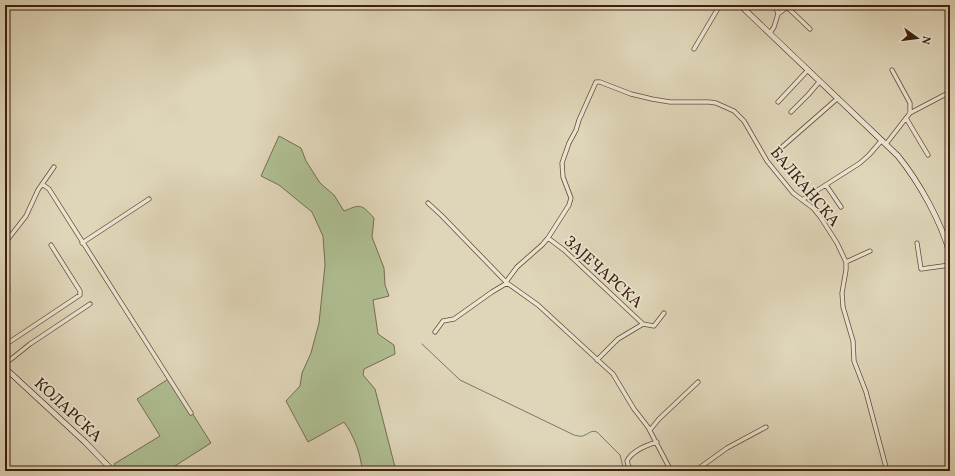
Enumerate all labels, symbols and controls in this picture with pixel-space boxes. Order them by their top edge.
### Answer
north arrow [897,18,937,58]
text: N [917,34,933,46]
street label: БАЛКАНСКА [764,143,844,232]
street label: ЗАЈЕЧАРСКА [558,231,647,314]
street label: КОЛАРСКА [29,373,106,448]

